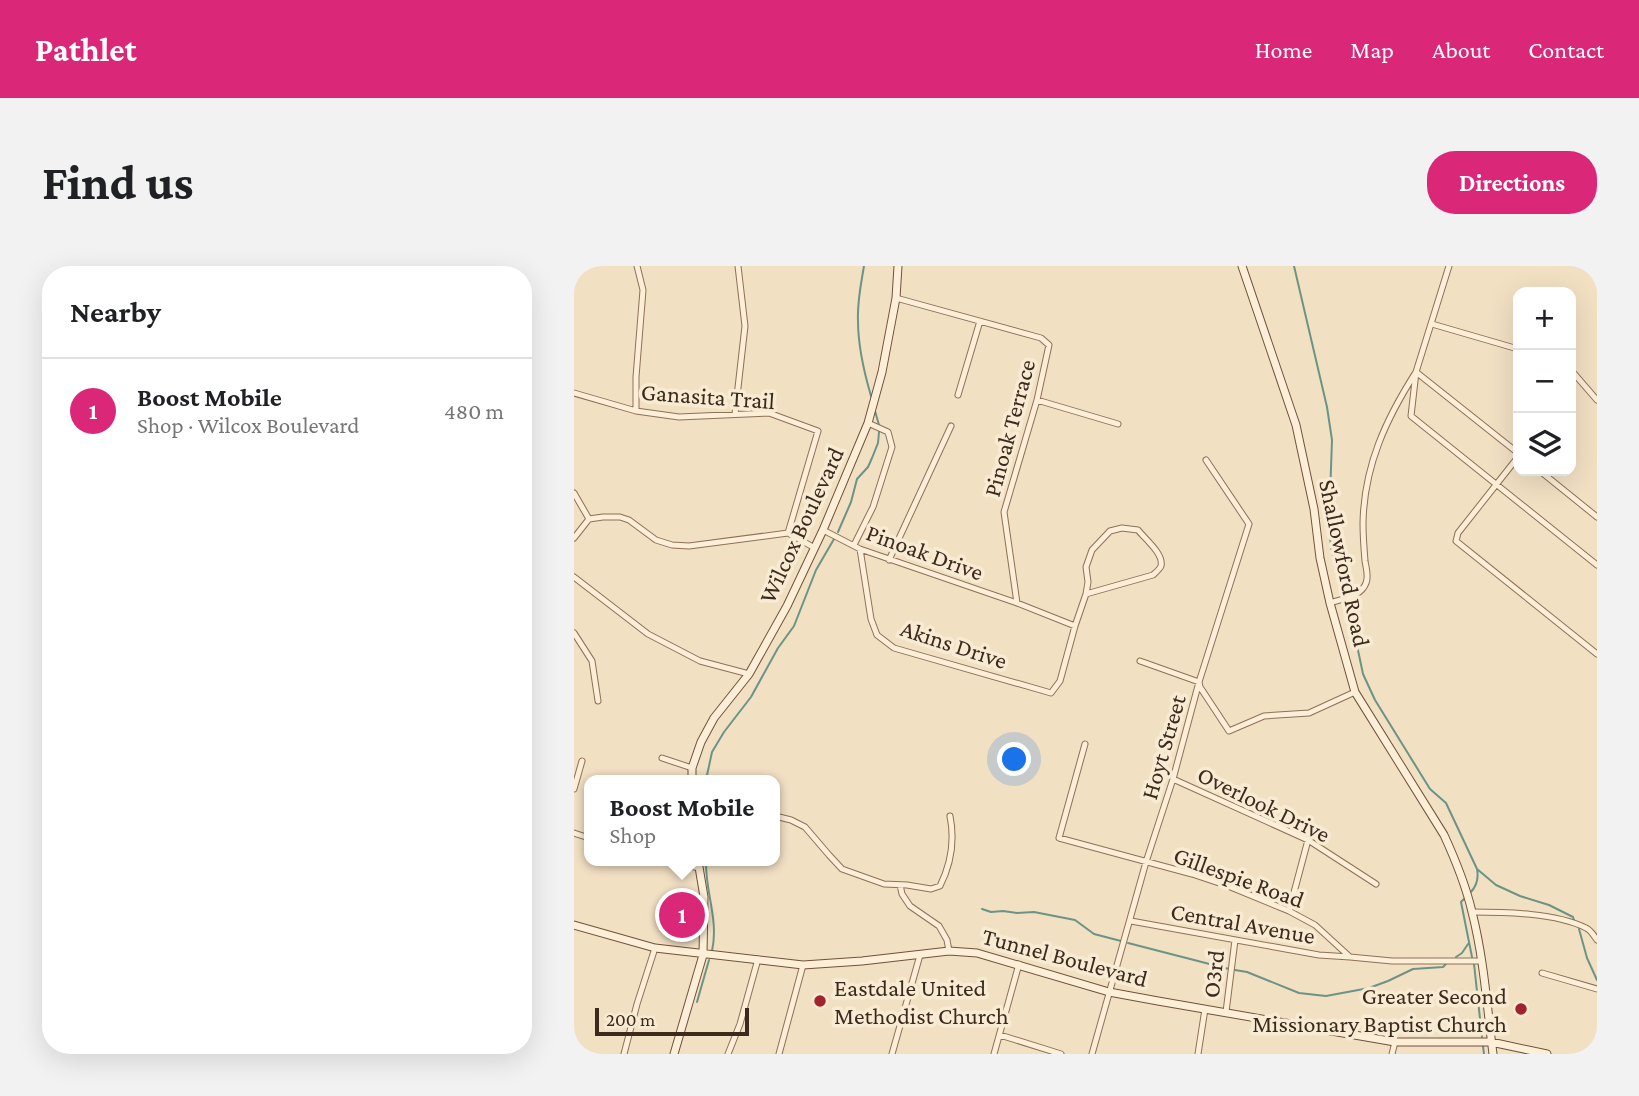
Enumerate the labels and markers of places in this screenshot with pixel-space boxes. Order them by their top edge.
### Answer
pin: 1 [659,889,705,941]
place label: Eastdale United Methodist Church [834,974,1009,1029]
place label: Greater Second Missionary Baptist Church [1252,982,1507,1037]
marker: Eastdale United Methodist Church [812,993,828,1009]
marker: Greater Second Missionary Baptist Church [1513,1001,1529,1017]

